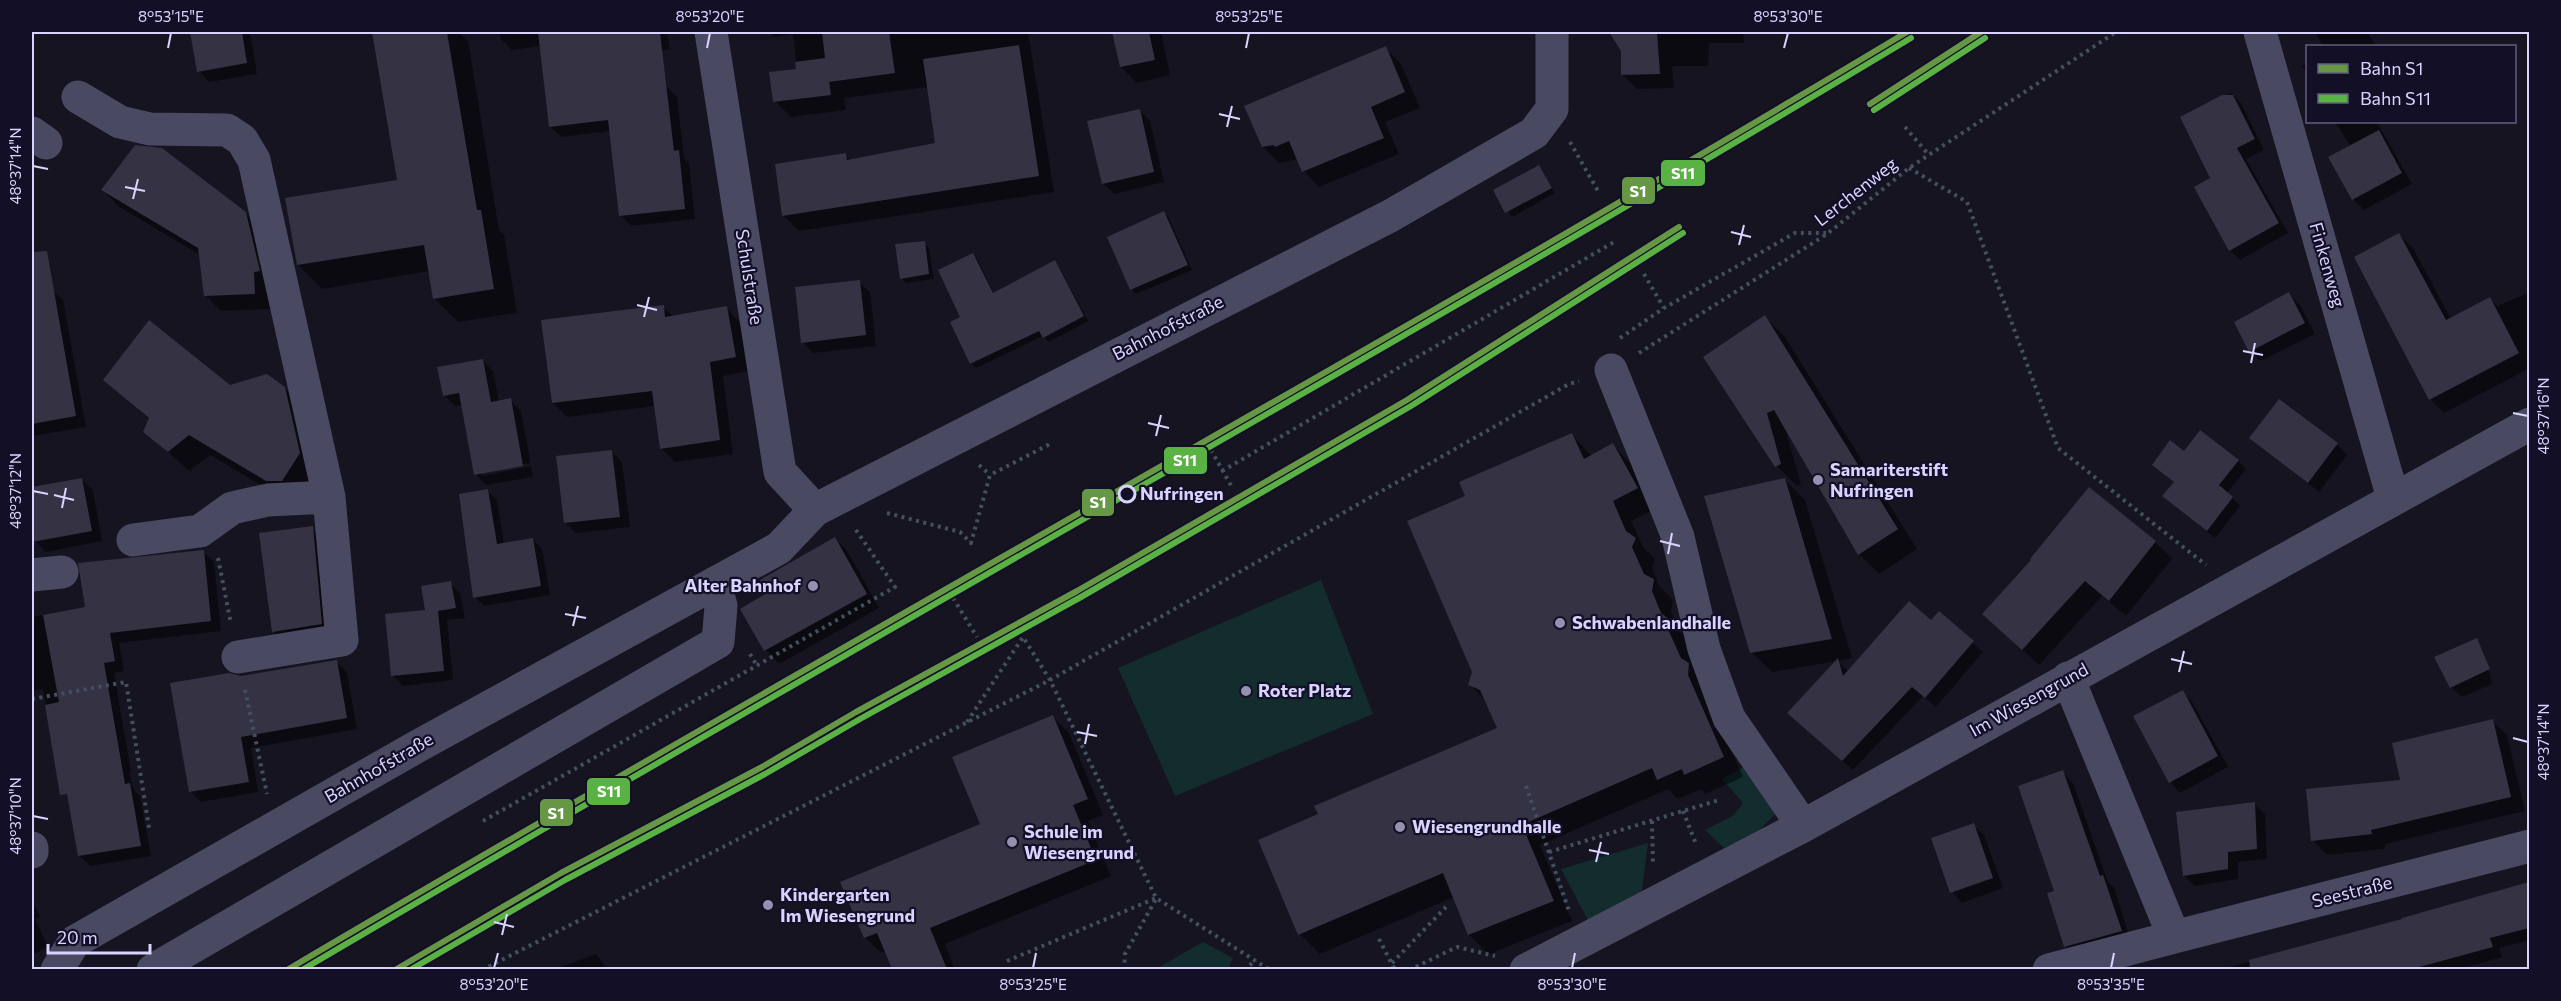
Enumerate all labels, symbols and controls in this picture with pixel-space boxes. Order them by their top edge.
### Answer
text: 8°53'15"E [138,7,204,25]
text: 8°53'20"E [676,7,745,25]
text: 8°53'25"E [1215,7,1283,25]
text: 8°53'30"E [1753,7,1823,25]
legend [2306,45,2516,123]
text: Bahn S1 [2360,57,2423,79]
text: Bahn S11 [2360,87,2431,109]
text: 48°37'14"N [6,128,24,204]
street label: Lerchenweg [1810,152,1901,230]
line badge: S11 [1660,159,1706,187]
text: S11 [1671,163,1695,182]
line badge: S1 [1621,176,1656,205]
text: S1 [1630,181,1646,200]
street label: Finkenweg [2305,220,2351,310]
street label: Schulstraße [732,227,768,326]
street label: Bahnhofstraße [1108,290,1227,365]
text: 48°37'16"N [2534,378,2552,454]
line badge: S11 [1163,446,1208,475]
text: S11 [1173,450,1197,469]
text: 48°37'12"N [6,453,24,529]
place label: Samariterstift Nufringen [1830,458,1948,501]
marker: Samariterstift Nufringen [1811,473,1825,487]
place label: Nufringen [1140,482,1224,504]
marker: Nufringen [1118,485,1136,503]
line badge: S1 [1081,488,1115,517]
text: S1 [1090,492,1106,511]
place label: Alter Bahnhof [685,574,802,596]
marker: Alter Bahnhof [806,579,820,593]
place label: Schwabenlandhalle [1572,611,1731,633]
marker: Schwabenlandhalle [1553,616,1567,630]
street label: Im Wiesengrund [1965,657,2092,741]
place label: Roter Platz [1258,679,1351,701]
marker: Roter Platz [1239,684,1253,698]
text: 48°37'14"N [2534,704,2552,780]
street label: Bahnhofstraße [320,727,437,807]
text: 48°37'10"N [6,777,24,855]
line badge: S11 [586,777,631,806]
text: S11 [597,781,621,800]
line badge: S1 [539,798,574,827]
text: S1 [548,803,564,822]
place label: Wiesengrundhalle [1412,815,1561,837]
place label: Schule im Wiesengrund [1024,820,1134,863]
marker: Wiesengrundhalle [1393,820,1407,834]
marker: Schule im Wiesengrund [1005,835,1019,849]
street label: Seestraße [2309,870,2394,912]
place label: Kindergarten Im Wiesengrund [780,883,915,926]
marker: Kindergarten Im Wiesengrund [761,898,775,912]
scale bar [48,917,150,955]
text: 20 m [57,926,98,948]
text: 8°53'20"E [460,975,529,993]
text: 8°53'25"E [999,975,1067,993]
text: 8°53'30"E [1537,975,1607,993]
text: 8°53'35"E [2077,975,2145,993]

